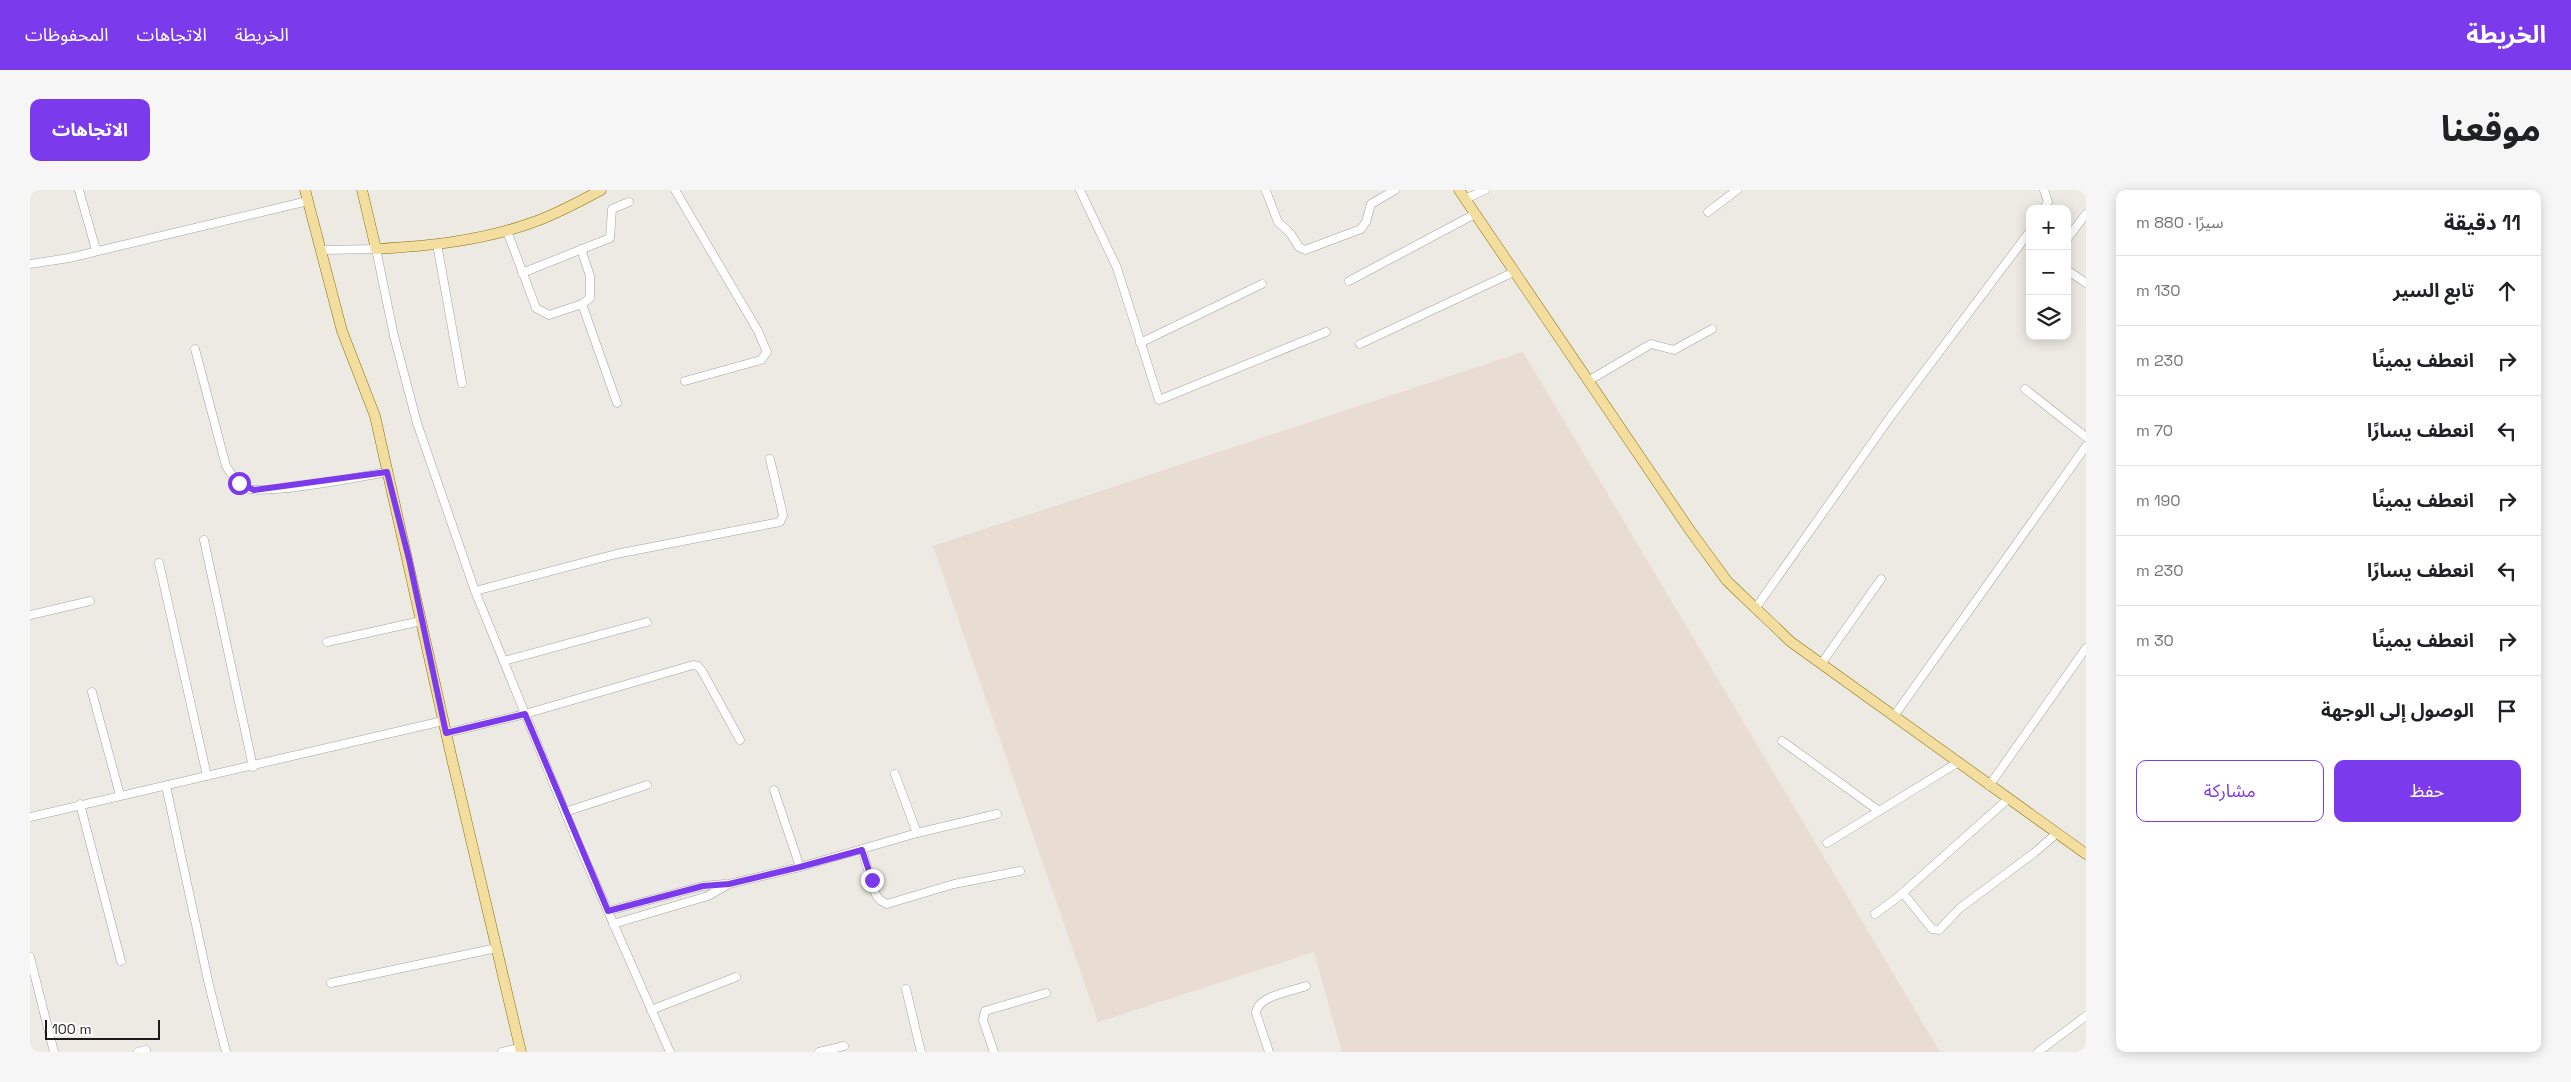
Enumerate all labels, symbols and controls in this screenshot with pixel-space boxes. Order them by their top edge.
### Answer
text: الخريطة [2466,19,2546,50]
text: المحفوظات [25,23,109,46]
text: الاتجاهات [137,23,207,46]
text: الخريطة [235,23,289,46]
button: الاتجاهات [30,99,150,161]
text: موقعنا [2441,107,2541,151]
map controls [2026,205,2071,340]
button: + [2026,205,2071,250]
text: 11 دقيقة [2444,209,2521,236]
text: سيرًا · 880 m [2136,212,2224,233]
button: − [2026,250,2071,295]
icon: ahead [2493,277,2521,305]
text: تابع السير [2393,278,2474,303]
text: 130 m [2136,280,2181,301]
button: layers [2026,295,2071,340]
icon: right [2493,347,2521,375]
text: انعطف يمينًا [2372,348,2474,373]
text: 230 m [2136,350,2183,371]
icon: left [2493,417,2521,445]
text: انعطف يسارًا [2367,418,2474,443]
text: 70 m [2136,420,2173,441]
route start [228,472,251,495]
icon: right [2493,487,2521,515]
text: انعطف يمينًا [2372,488,2474,513]
text: 190 m [2136,490,2181,511]
icon: left [2493,557,2521,585]
text: انعطف يسارًا [2367,558,2474,583]
text: 230 m [2136,560,2183,581]
icon: right [2493,627,2521,655]
text: انعطف يمينًا [2372,628,2474,653]
text: 30 m [2136,630,2174,651]
icon: arrive [2493,697,2521,725]
text: الوصول إلى الوجهة [2321,698,2474,723]
button: مشاركة [2136,760,2324,822]
button: حفظ [2334,760,2521,822]
route end [861,869,884,892]
scale bar [45,1017,160,1040]
text: 100 m [52,1020,91,1038]

